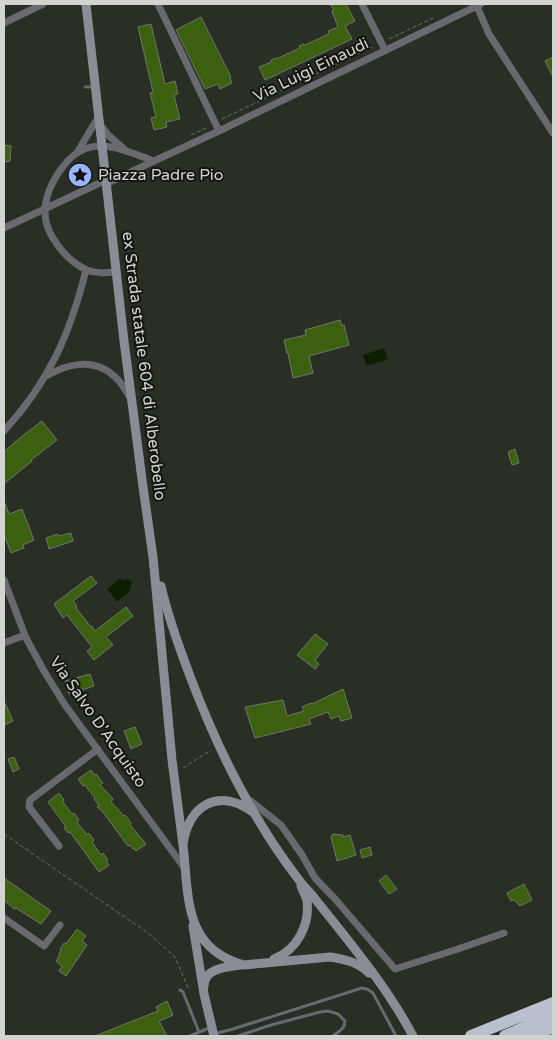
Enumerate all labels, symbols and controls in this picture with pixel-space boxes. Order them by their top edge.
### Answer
street label: Via Luigi Einaudi [250,33,372,107]
place icon: Piazza Padre Pio [67,162,93,188]
place label: Piazza Padre Pio [98,165,224,185]
street label: ex Strada statale 604 di Alberobello [118,231,170,501]
street label: Via Salvo D'Acquisto [45,652,151,792]

